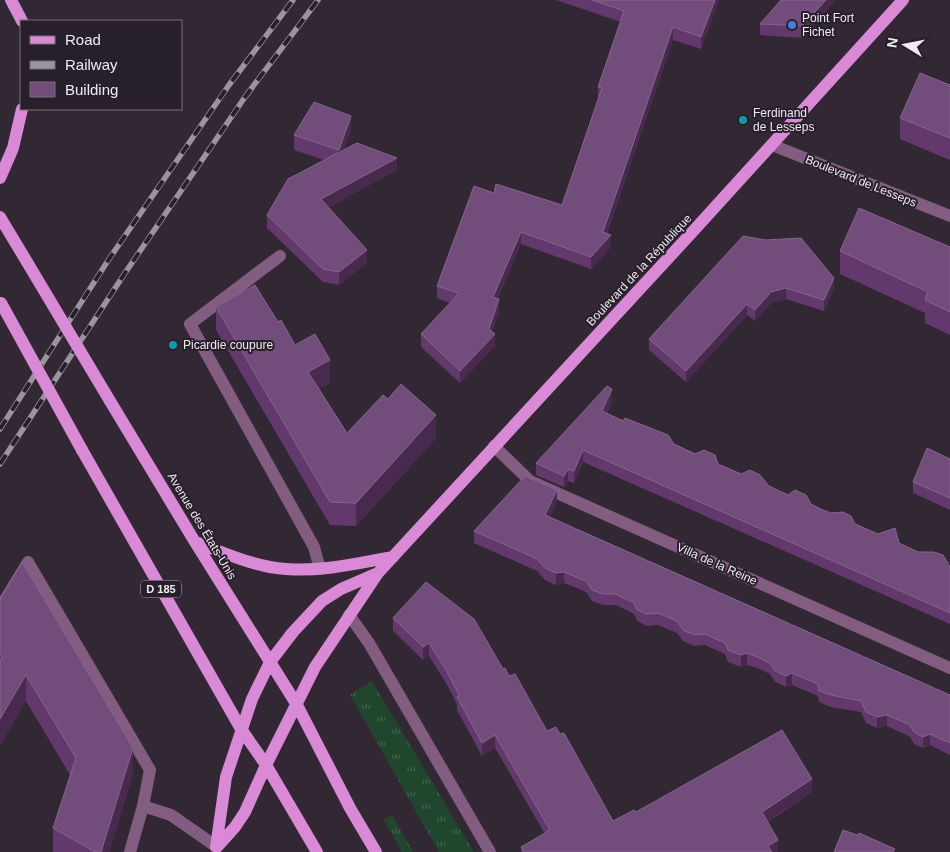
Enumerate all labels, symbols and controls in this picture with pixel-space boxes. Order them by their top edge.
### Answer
place label: Point Fort Fichet [802,11,855,39]
marker: Point Fort Fichet [786,19,798,31]
legend [20,20,182,110]
north arrow [880,20,930,70]
text: Road [65,31,101,48]
text: N [883,36,901,49]
text: Railway [65,56,118,73]
text: Building [65,81,118,98]
place label: Ferdinand de Lesseps [753,106,814,134]
marker: Ferdinand de Lesseps [737,114,749,126]
street label: Boulevard de Lesseps [803,152,919,210]
street label: Boulevard de la République [584,211,695,329]
place label: Picardie coupure [183,338,273,352]
marker: Picardie coupure [167,339,179,351]
street label: Avenue des États-Unis [165,470,240,582]
street label: Villa de la Reine [675,540,760,588]
road number: D 185 [141,580,181,598]

